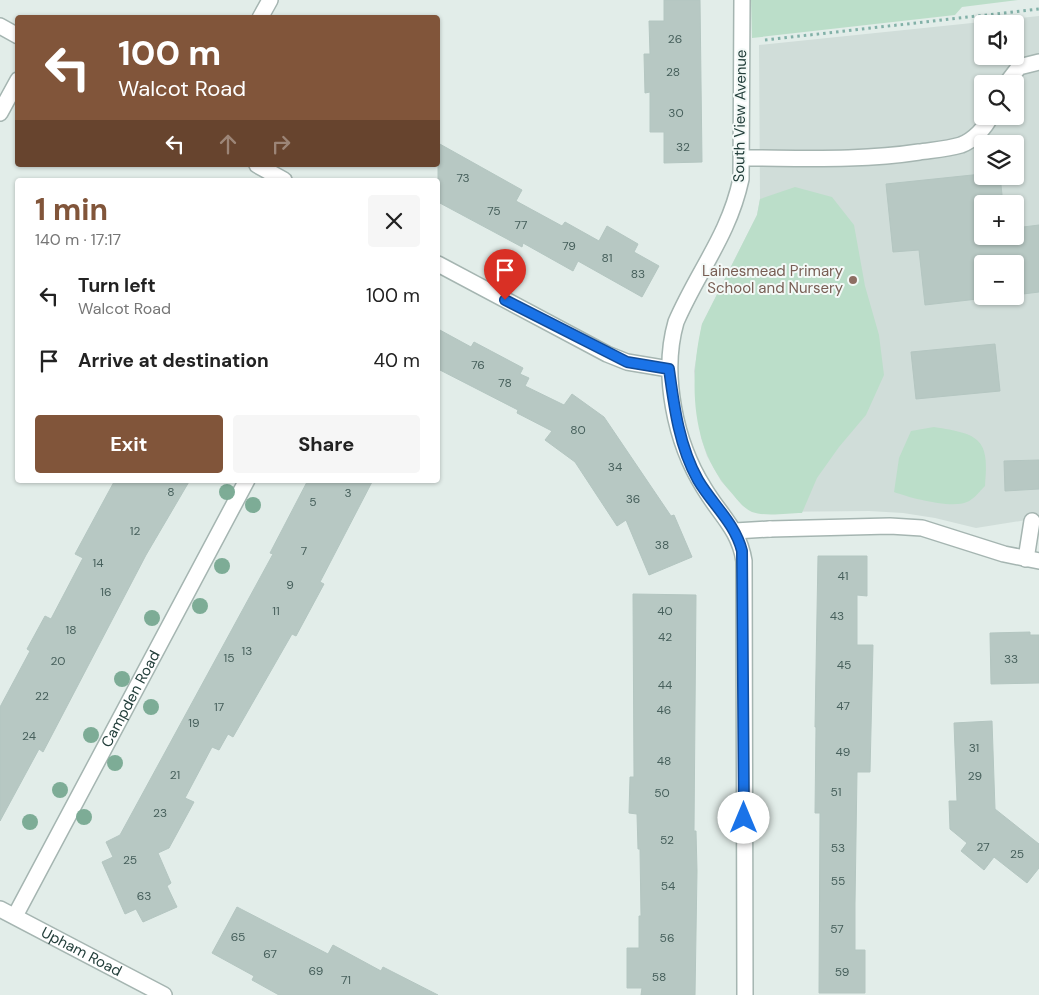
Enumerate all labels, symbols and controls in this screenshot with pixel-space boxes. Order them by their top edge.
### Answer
map controls [974,15,1024,305]
button: sound [974,15,1024,65]
text: 100 m [118,30,221,76]
house number: 26 [668,31,682,47]
icon: left [35,35,100,100]
street label: South View Avenue [729,49,751,183]
house number: 28 [666,64,680,80]
text: Walcot Road [118,74,246,103]
button: search [974,75,1024,125]
house number: 30 [668,105,684,121]
icon: left [161,130,189,158]
icon: ahead [214,130,242,158]
icon: right [267,130,295,158]
button: layers [974,135,1024,185]
house number: 32 [676,139,690,155]
house number: 73 [456,170,470,186]
text: 1 min [35,190,108,229]
button: close [368,195,420,247]
button: + [974,195,1024,245]
house number: 75 [487,203,501,219]
house number: 77 [515,217,527,233]
text: 140 m · 17:17 [35,229,121,250]
house number: 79 [562,238,576,254]
pin [484,249,526,300]
house number: 81 [602,250,612,266]
button: − [974,255,1024,305]
icon: arrive [491,256,519,284]
place label: Lainesmead Primary School and Nursery [702,261,844,298]
house number: 83 [631,266,645,282]
text: Turn left [78,273,156,298]
marker: Lainesmead Primary School and Nursery [847,274,859,286]
icon: left [35,282,63,310]
text: 100 m [366,283,420,308]
text: Walcot Road [78,298,171,319]
icon: arrive [35,347,63,375]
text: Arrive at destination [78,348,269,373]
text: 40 m [373,348,420,373]
house number: 76 [471,357,485,373]
house number: 78 [498,375,512,391]
button: Exit [35,415,223,473]
button: Share [233,415,420,473]
house number: 80 [570,422,586,438]
house number: 34 [608,459,622,475]
house number: 8 [167,484,175,500]
house number: 3 [344,485,352,501]
house number: 36 [626,491,640,507]
house number: 5 [309,494,317,510]
house number: 12 [130,523,140,539]
house number: 38 [655,537,669,553]
house number: 7 [301,543,307,559]
house number: 14 [92,555,104,571]
house number: 41 [837,568,849,584]
house number: 9 [286,577,294,593]
house number: 16 [100,584,112,600]
house number: 11 [272,603,280,619]
house number: 40 [657,603,673,619]
house number: 43 [830,608,844,624]
house number: 18 [65,622,77,638]
house number: 42 [658,629,672,645]
house number: 13 [242,643,252,659]
street label: Campden Road [97,647,165,751]
house number: 15 [223,650,235,666]
house number: 33 [1004,651,1018,667]
house number: 20 [50,653,66,669]
house number: 45 [837,657,851,673]
house number: 44 [658,677,672,693]
house number: 22 [35,688,49,704]
house number: 47 [836,698,850,714]
house number: 17 [214,699,224,715]
house number: 46 [657,702,671,718]
house number: 19 [188,715,200,731]
house number: 24 [22,728,36,744]
house number: 31 [969,740,979,756]
house number: 49 [836,744,850,760]
house number: 48 [657,753,671,769]
house number: 21 [170,767,180,783]
house number: 29 [968,768,982,784]
house number: 51 [830,784,842,800]
house number: 50 [654,785,670,801]
position arrow [717,791,769,843]
house number: 23 [153,805,167,821]
house number: 52 [660,832,674,848]
house number: 27 [976,839,990,855]
house number: 53 [831,840,845,856]
house number: 25 [1010,846,1024,862]
house number: 25 [123,852,137,868]
house number: 55 [831,873,845,889]
house number: 54 [661,878,675,894]
house number: 63 [137,888,151,904]
house number: 57 [830,921,844,937]
street label: Upham Road [38,922,125,981]
house number: 65 [231,929,245,945]
house number: 56 [660,930,674,946]
house number: 67 [263,946,277,962]
house number: 69 [309,963,323,979]
house number: 59 [835,964,849,980]
house number: 58 [652,969,666,985]
house number: 71 [341,972,351,988]

